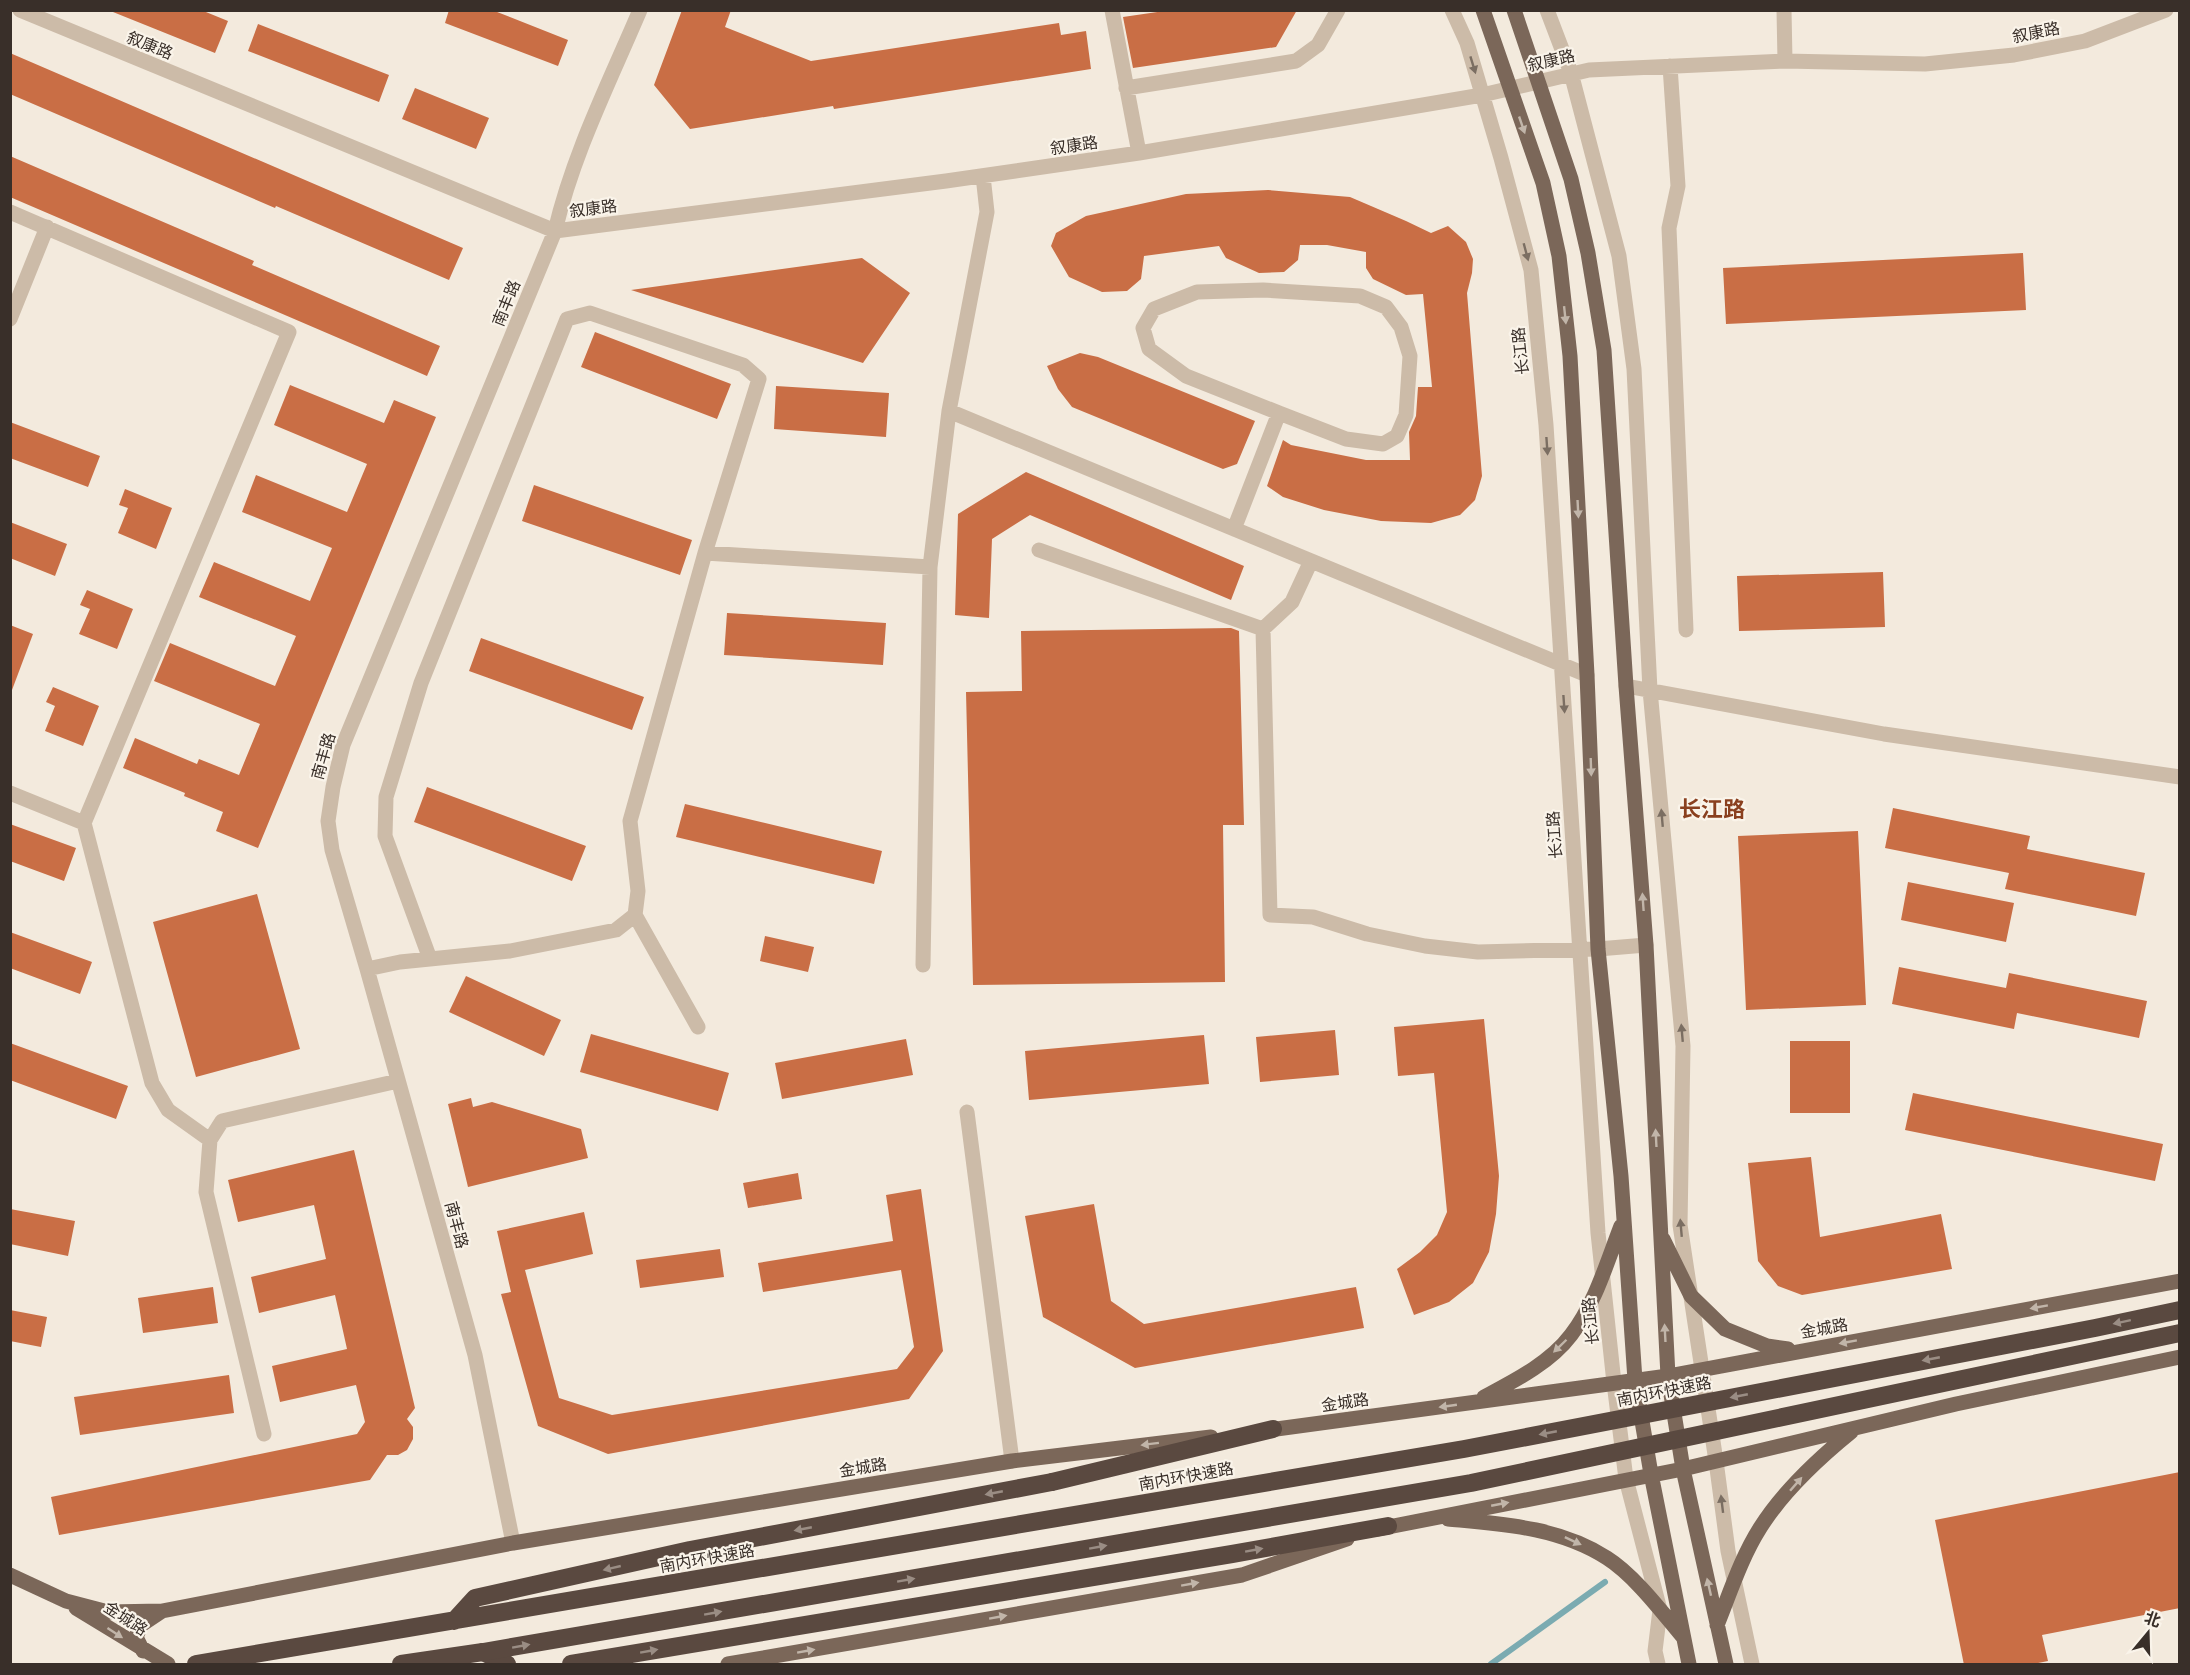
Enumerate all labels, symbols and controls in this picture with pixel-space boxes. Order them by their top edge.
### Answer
street label: 叙康路 [2011,18,2061,46]
street label: 叙康路 [124,27,176,63]
street label: 叙康路 [1525,45,1577,75]
one-way arrow [1469,56,1478,74]
one-way arrow [1518,117,1528,135]
street label: 叙康路 [1049,132,1099,158]
street label: 叙康路 [568,195,618,221]
one-way arrow [1522,244,1531,262]
street label: 南丰路 [488,277,524,329]
one-way arrow [1560,305,1570,324]
street label: 长江路 [1508,326,1532,376]
one-way arrow [1542,437,1552,456]
one-way arrow [1573,500,1582,519]
one-way arrow [1559,694,1569,713]
street label: 南丰路 [307,730,339,782]
one-way arrow [1586,758,1595,777]
district label: 长江路 [1679,795,1745,823]
one-way arrow [1657,809,1667,828]
street label: 长江路 [1542,810,1566,860]
one-way arrow [1638,892,1647,911]
one-way arrow [1677,1024,1687,1043]
one-way arrow [1651,1129,1660,1148]
street label: 南丰路 [441,1199,473,1251]
one-way arrow [1676,1218,1686,1237]
street label: 长江路 [1578,1296,1602,1346]
one-way arrow [2030,1303,2049,1312]
street label: 金城路 [1799,1314,1849,1342]
one-way arrow [2113,1318,2132,1327]
one-way arrow [1661,1323,1670,1342]
one-way arrow [1838,1338,1857,1347]
one-way arrow [1552,1339,1567,1353]
one-way arrow [1921,1355,1940,1364]
street label: 南内环快速路 [1615,1372,1713,1410]
street label: 金城路 [1320,1389,1370,1415]
one-way arrow [1730,1392,1749,1401]
one-way arrow [1438,1401,1457,1411]
one-way arrow [1538,1429,1557,1438]
one-way arrow [1141,1439,1160,1449]
street label: 金城路 [838,1453,888,1481]
street label: 南内环快速路 [1137,1458,1235,1494]
one-way arrow [1789,1477,1802,1492]
one-way arrow [985,1489,1004,1498]
one-way arrow [1717,1494,1726,1513]
one-way arrow [1491,1499,1510,1508]
one-way arrow [793,1525,812,1534]
one-way arrow [1564,1536,1581,1545]
street label: 南内环快速路 [658,1540,756,1576]
one-way arrow [1089,1542,1108,1551]
one-way arrow [1244,1545,1263,1554]
one-way arrow [602,1563,621,1573]
one-way arrow [896,1575,915,1584]
one-way arrow [1703,1578,1713,1596]
one-way arrow [1181,1579,1200,1588]
street label: 金城路 [100,1597,152,1639]
north arrow [2118,1603,2178,1663]
text: 北 [2142,1607,2164,1631]
one-way arrow [704,1608,723,1617]
one-way arrow [989,1613,1008,1622]
one-way arrow [107,1627,123,1638]
one-way arrow [512,1641,531,1650]
one-way arrow [797,1646,816,1655]
one-way arrow [640,1647,659,1656]

